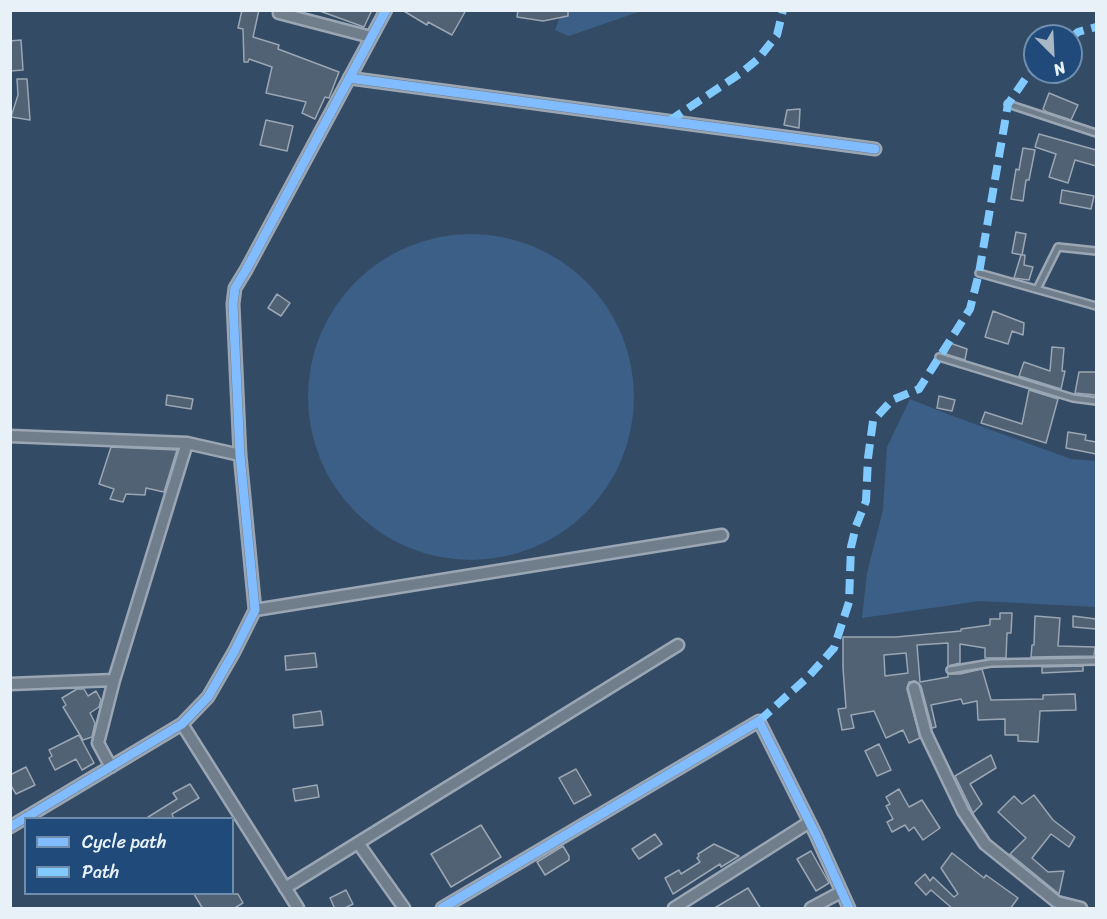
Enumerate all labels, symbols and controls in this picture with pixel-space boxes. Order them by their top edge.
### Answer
north arrow [1023,24,1083,84]
text: N [1049,54,1071,85]
legend [24,817,234,895]
text: Cycle path [82,826,166,858]
text: Path [82,856,119,888]

